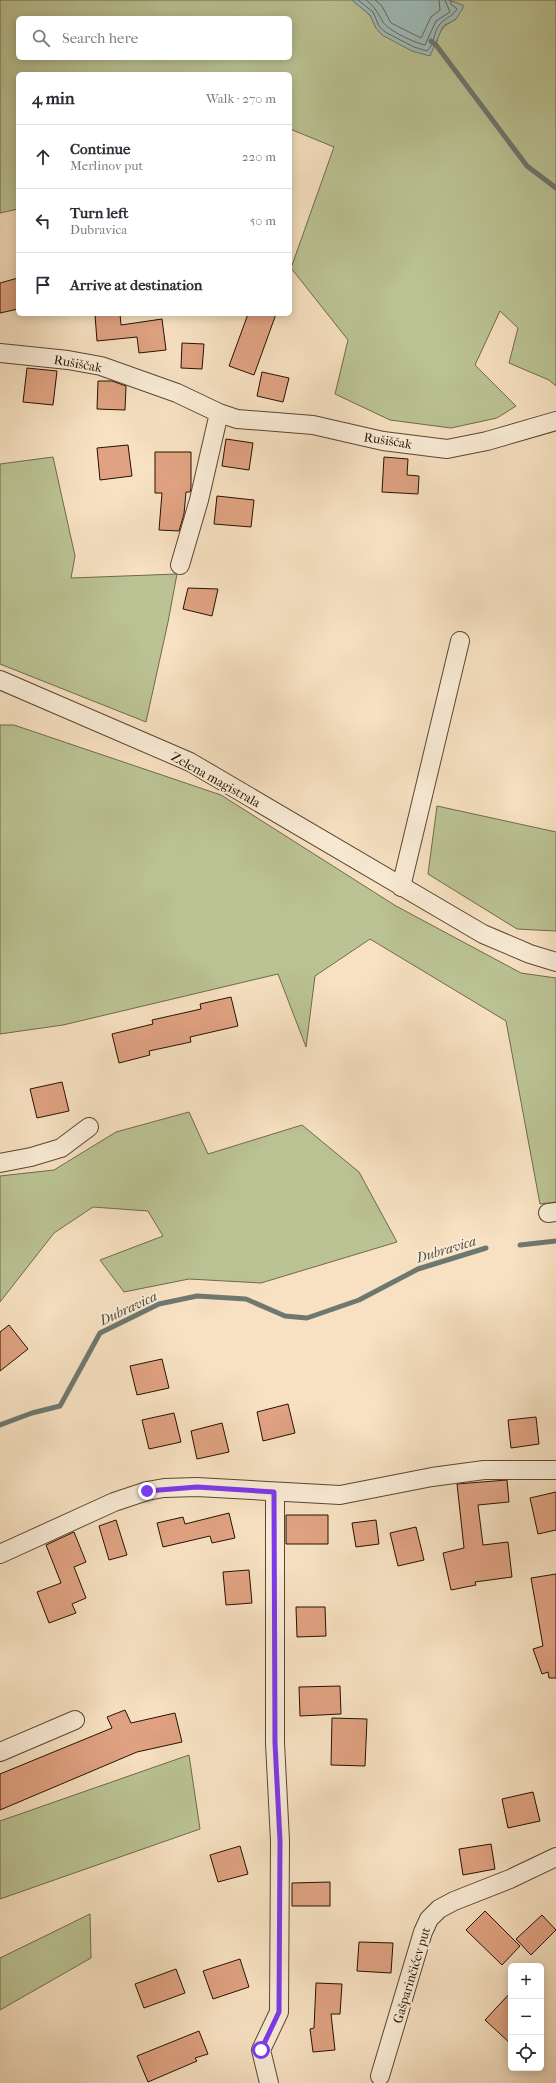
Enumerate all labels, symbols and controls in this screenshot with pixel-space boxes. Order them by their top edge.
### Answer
search box [16,16,292,60]
icon: search [30,27,52,49]
text: Search here [62,29,138,47]
text: 4 min [32,88,75,108]
text: Walk · 270 m [206,91,276,106]
text: Continue [70,140,130,158]
icon: ahead [32,146,54,168]
text: 220 m [242,149,276,164]
text: Merlinov put [70,158,143,173]
text: Turn left [70,204,128,222]
icon: left [32,210,54,232]
text: 50 m [250,213,276,228]
text: Dubravica [70,222,127,237]
icon: arrive [32,274,54,296]
text: Arrive at destination [70,276,202,294]
street label: Rušiščak [53,352,103,375]
street label: Rušiščak [363,429,413,452]
street label: Zelena magistrala [169,749,264,811]
water label: Dubravica [413,1232,478,1267]
water label: Dubravica [96,1288,160,1330]
route end [138,1482,156,1500]
street label: Gašparinčićev put [390,1925,433,2025]
map controls [508,1963,544,2071]
button: + [508,1963,544,1999]
button: − [508,1999,544,2035]
button: locate [508,2035,544,2071]
route start [252,2041,270,2059]

